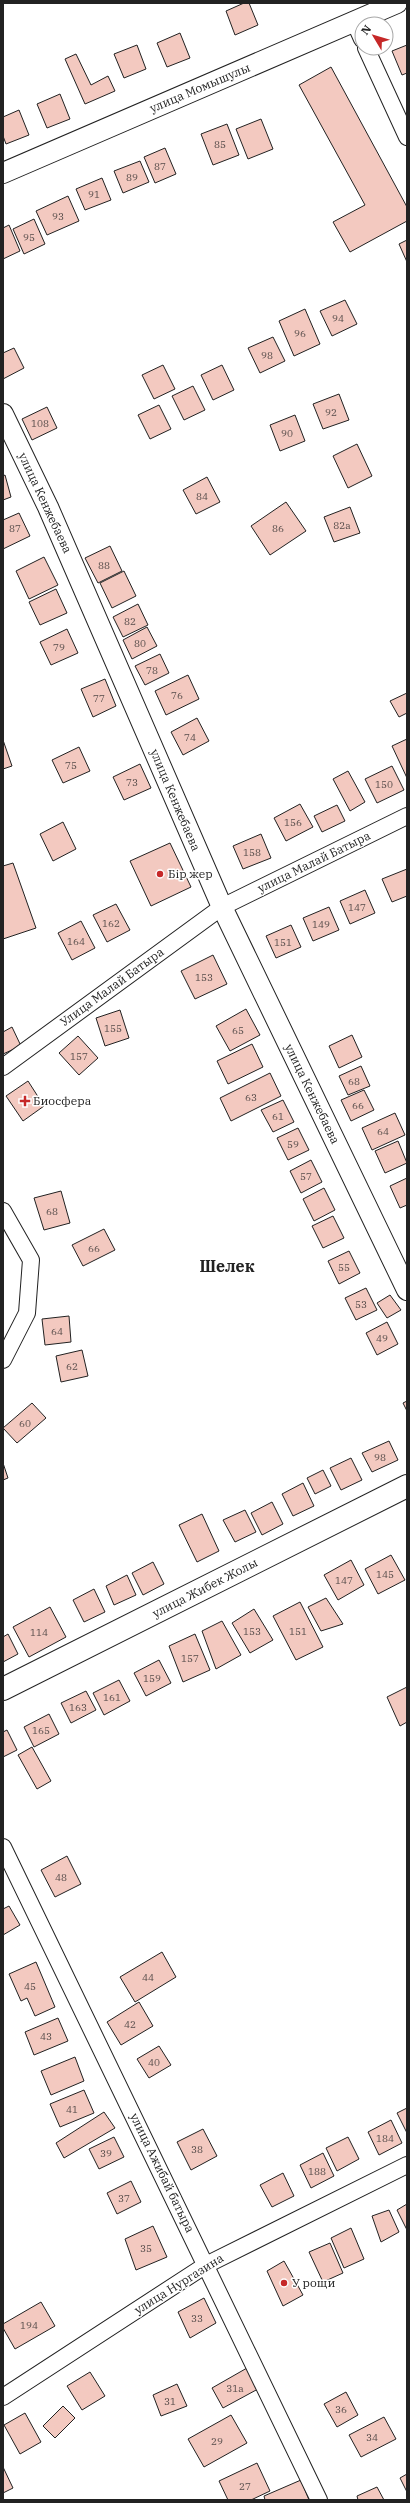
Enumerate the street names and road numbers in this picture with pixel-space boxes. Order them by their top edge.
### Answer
street label: улица Момышулы [147,59,253,115]
street label: улица Кенжебаева [16,450,76,556]
street label: улица Кенжебаева [147,746,204,854]
street label: улица Малай Батыра [255,827,373,895]
street label: Улица Малай Батыра [57,944,167,1029]
street label: улица Кенжебаева [282,1041,343,1147]
street label: улица Жибек Жолы [150,1554,260,1621]
street label: улица Ажибай батыра [127,2111,198,2235]
street label: улица Нургазина [131,2250,226,2317]

